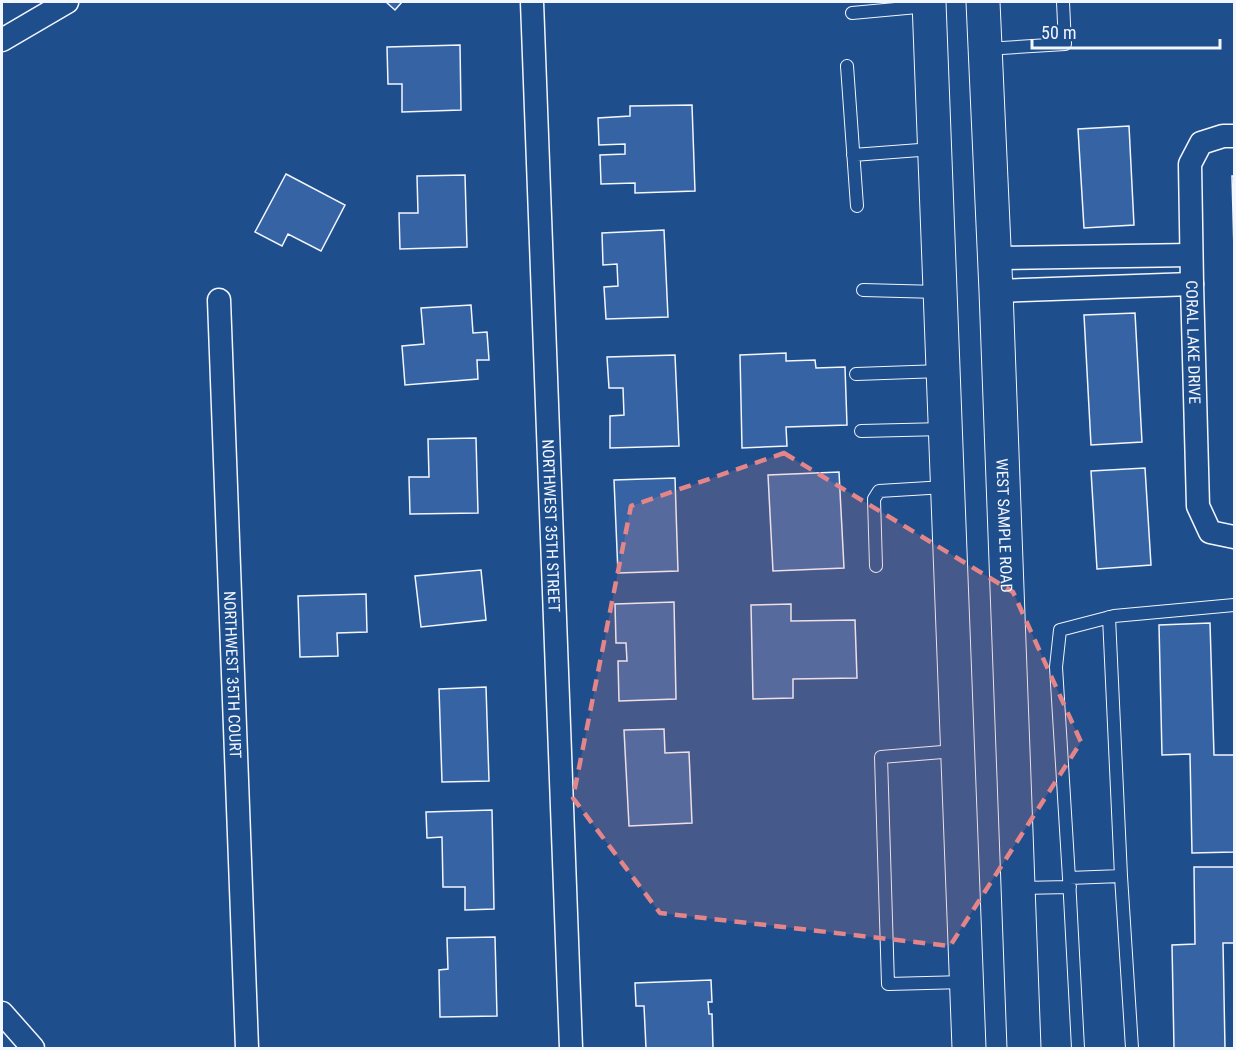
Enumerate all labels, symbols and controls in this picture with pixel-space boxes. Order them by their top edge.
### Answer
scale bar [1032,12,1220,50]
text: 50 m [1041,22,1076,43]
street label: CORAL LAKE DRIVE [1182,280,1204,404]
street label: NORTHWEST 35TH STREET [538,439,564,612]
street label: WEST SAMPLE ROAD [992,458,1016,593]
street label: NORTHWEST 35TH COURT [220,591,245,759]

